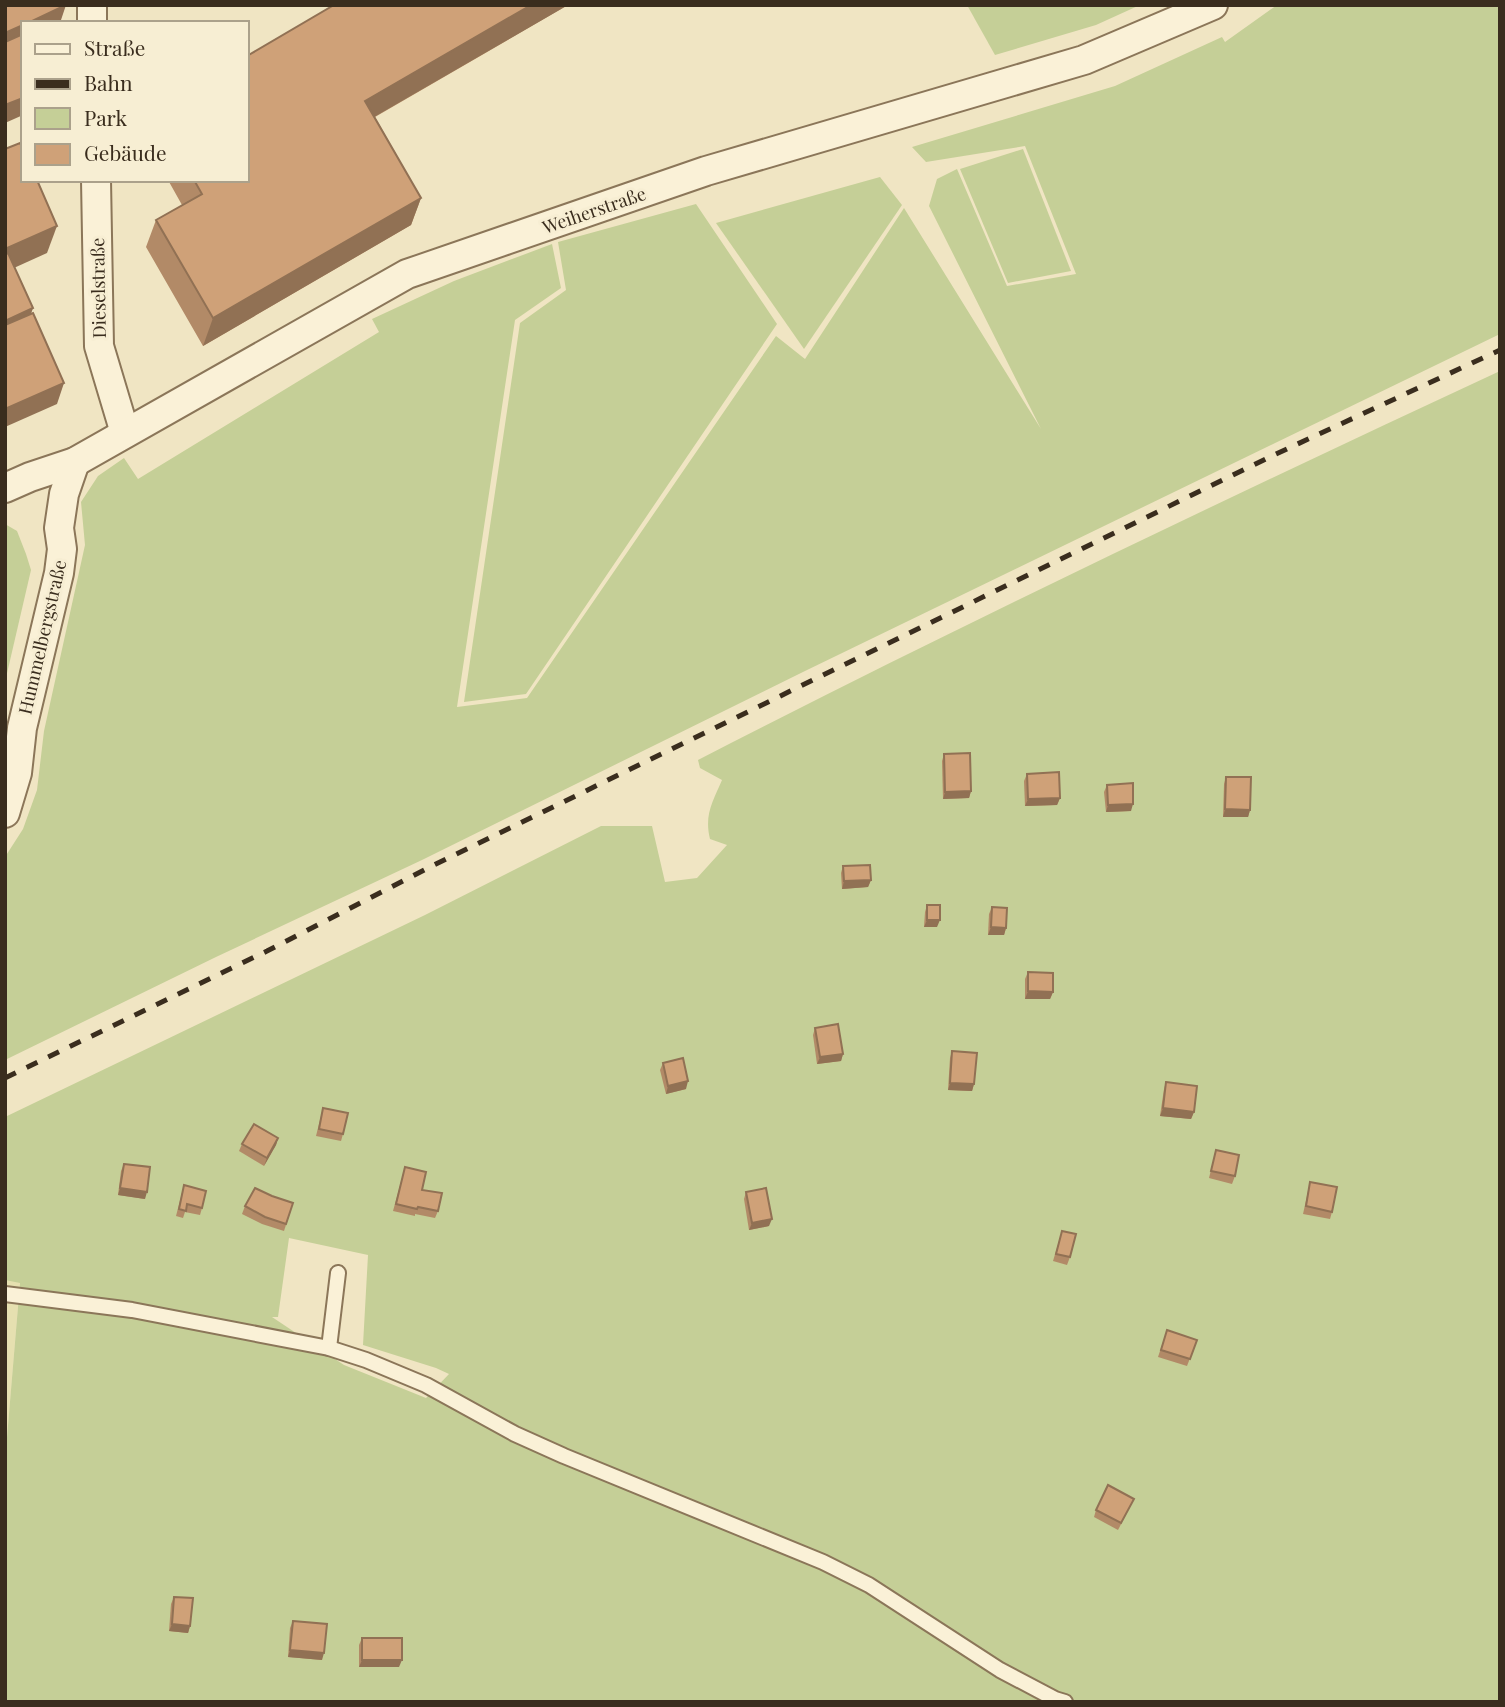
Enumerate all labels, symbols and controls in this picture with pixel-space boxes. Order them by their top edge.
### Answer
legend [21,21,248,182]
text: Straße [84,33,145,61]
text: Bahn [84,68,133,96]
text: Park [84,103,128,131]
text: Gebäude [84,138,167,166]
street label: Weiherstraße [538,181,649,239]
street label: Dieselstraße [85,237,111,339]
street label: Hummelbergstraße [13,557,71,717]

